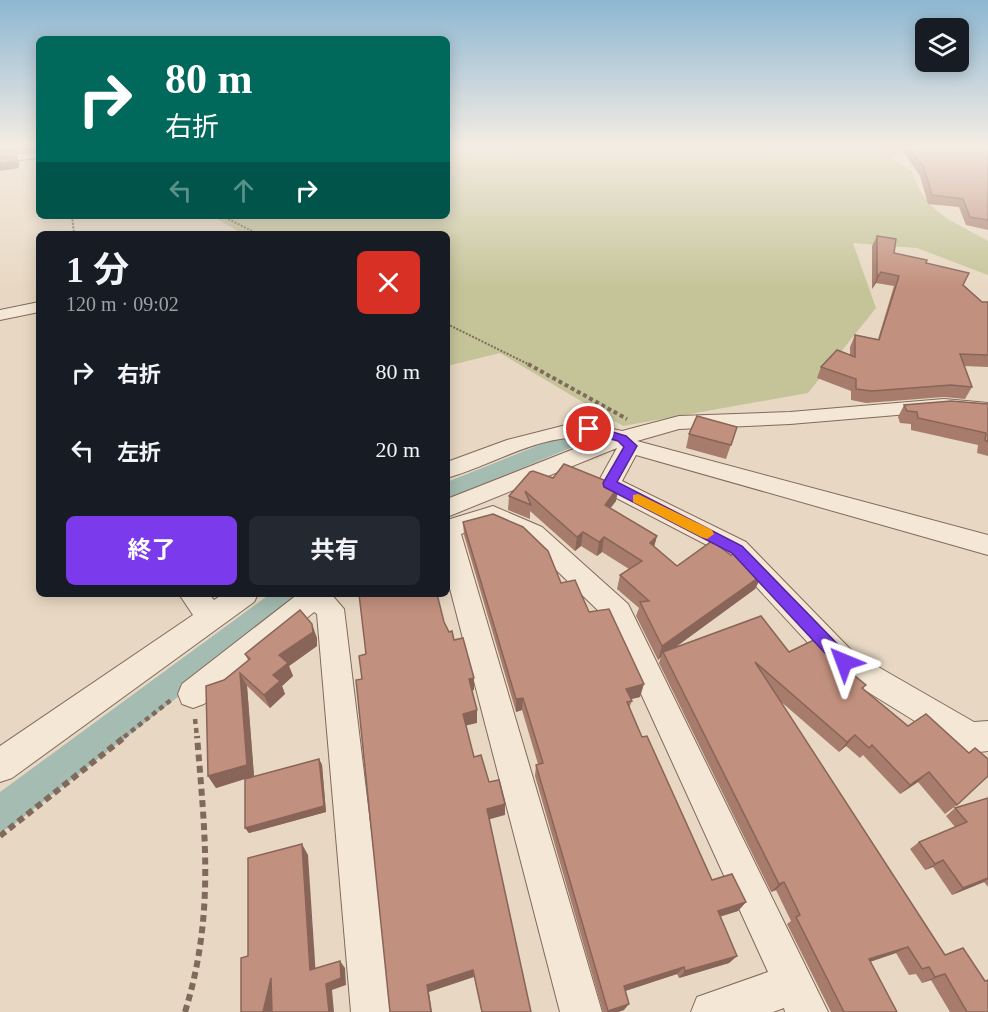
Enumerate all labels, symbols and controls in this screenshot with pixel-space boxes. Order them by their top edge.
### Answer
map controls [915,18,969,72]
button: layers [915,18,969,72]
text: 80 m [165,56,253,102]
icon: right [66,60,144,138]
text: 右折 [165,112,219,142]
icon: left [164,174,197,207]
icon: ahead [227,174,260,207]
icon: right [290,174,323,207]
text: 1 分 [66,250,129,290]
button: close [357,251,420,314]
text: 120 m · 09:02 [66,293,179,315]
icon: right [66,356,99,389]
text: 80 m [375,359,420,384]
text: 右折 [117,362,161,387]
pin [563,403,614,454]
icon: arrive [572,412,605,445]
icon: left [66,434,99,467]
text: 20 m [375,437,420,462]
text: 左折 [117,440,161,465]
button: 終了 [66,516,237,585]
button: 共有 [249,516,420,585]
position arrow [812,630,876,694]

